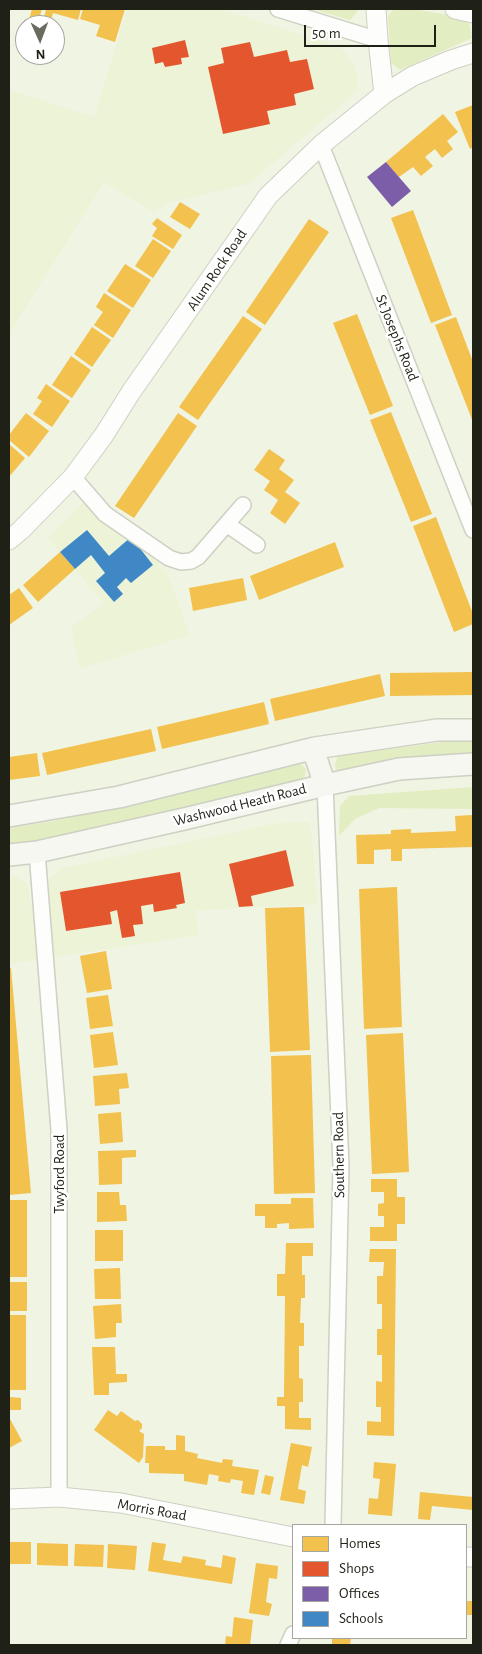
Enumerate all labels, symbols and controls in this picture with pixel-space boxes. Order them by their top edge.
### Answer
north arrow [15,15,65,65]
scale bar [307,15,440,47]
text: 50 m [312,26,341,41]
text: N [35,47,46,61]
street label: Alum Rock Road [183,226,251,314]
street label: St Josephs Road [371,292,423,384]
street label: Washwood Heath Road [172,780,308,830]
street label: Southern Road [329,1112,349,1198]
street label: Twyford Road [50,1134,68,1214]
street label: Morris Road [116,1495,188,1525]
legend [292,1524,467,1639]
text: Homes [339,1536,381,1551]
text: Shops [339,1561,374,1576]
text: Offices [339,1586,380,1601]
text: Schools [339,1611,383,1626]

